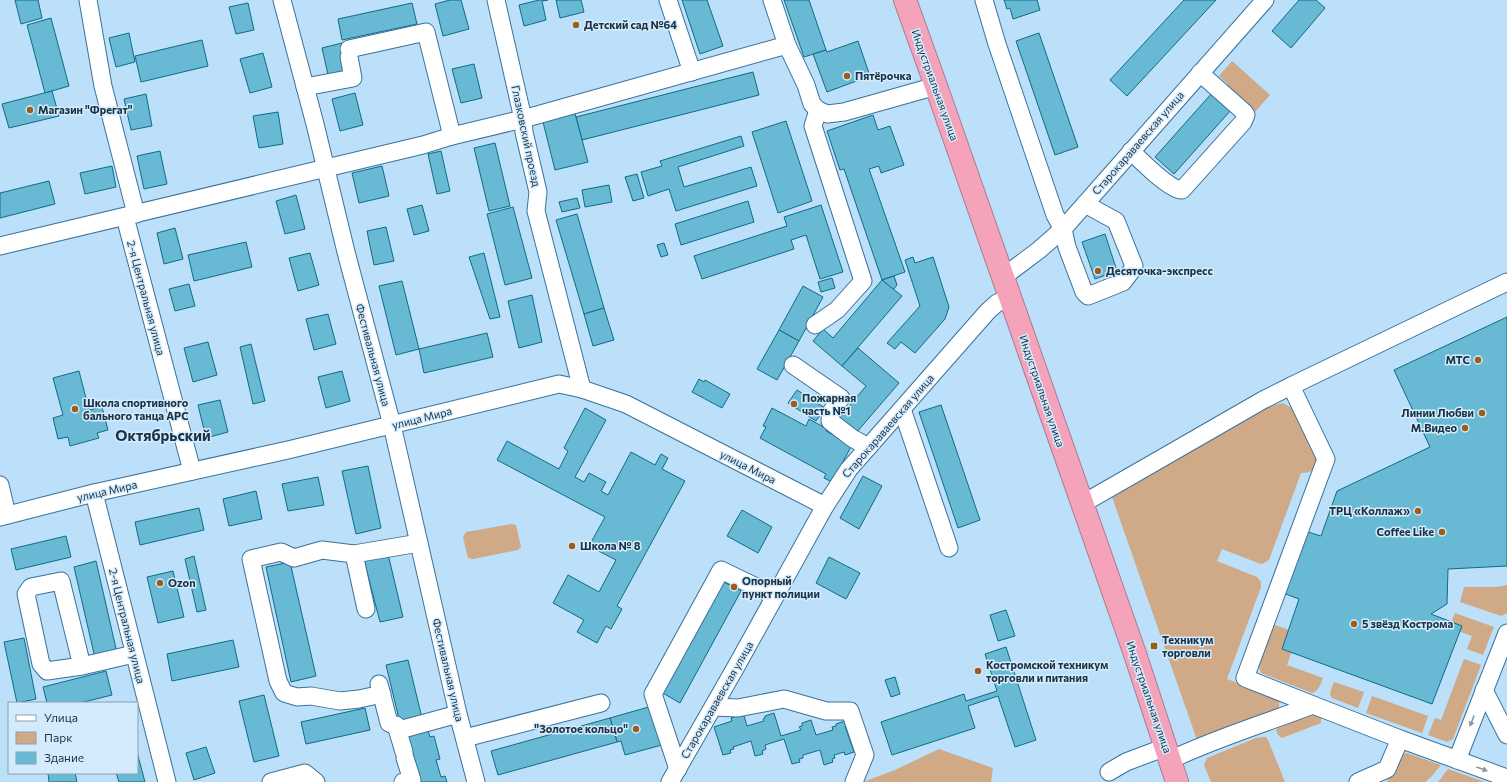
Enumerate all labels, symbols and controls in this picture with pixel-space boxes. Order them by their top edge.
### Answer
place label: Детский сад №64 [584,18,677,31]
marker: Детский сад №64 [571,20,581,30]
street label: Индустриальная улица [909,27,962,142]
place label: Пятёрочка [855,69,912,82]
marker: Пятёрочка [842,71,852,81]
street label: Глазковский проезд [509,84,544,188]
street label: Старокараваевская улица [1089,88,1186,197]
place label: Магазин "Фрегат" [38,103,133,116]
marker: Магазин "Фрегат" [25,105,35,115]
street label: 2-я Центральная улица [125,239,168,357]
place label: Десяточка-экспресс [1106,264,1213,277]
marker: Десяточка-экспресс [1093,266,1103,276]
street label: Фестивальная улица [354,302,393,408]
street label: Индустриальная улица [1017,333,1068,448]
place label: МТС [1445,353,1470,366]
marker: МТС [1473,355,1483,365]
street label: Старокараваевская улица [839,371,936,480]
place label: Пожарная часть №1 [802,391,856,417]
place label: Школа спортивного бального танца АРС [83,396,189,422]
marker: Пожарная часть №1 [789,399,799,409]
marker: Школа спортивного бального танца АРС [70,404,80,414]
street label: улица Мира [391,404,453,431]
place label: Линии Любви [1401,406,1474,419]
marker: Линии Любви [1477,408,1487,418]
place label: М.Видео [1411,421,1457,434]
marker: М.Видео [1460,423,1470,433]
district label: Октябрьский [115,426,211,444]
street label: улица Мира [718,447,778,486]
street label: улица Мира [76,477,138,504]
place label: ТРЦ «Коллаж» [1329,504,1410,517]
marker: ТРЦ «Коллаж» [1413,506,1423,516]
place label: Coffee Like [1376,525,1434,538]
marker: Coffee Like [1437,527,1447,537]
place label: Школа № 8 [580,539,641,552]
marker: Школа № 8 [567,541,577,551]
street label: 2-я Центральная улица [107,567,148,685]
place label: Опорный пункт полиции [742,574,820,600]
place label: Ozon [168,576,196,589]
marker: Ozon [155,578,165,588]
marker: Опорный пункт полиции [729,582,739,592]
street label: Фестивальная улица [430,617,467,723]
place label: 5 звёзд Кострома [1362,617,1454,630]
marker: 5 звёзд Кострома [1349,619,1359,629]
place label: Техникум торговли [1162,633,1213,659]
street label: Старокараваевская улица [678,639,755,761]
street label: Индустриальная улица [1124,639,1175,754]
marker: Техникум торговли [1149,641,1159,651]
place label: Костромской техникум торговли и питания [986,658,1108,684]
marker: Костромской техникум торговли и питания [973,666,983,676]
legend [8,702,138,774]
text: Улица [44,710,78,724]
one-way arrow [1468,715,1474,727]
place label: "Золотое кольцо" [534,722,628,735]
marker: "Золотое кольцо" [631,724,641,734]
text: Парк [44,730,73,744]
text: Здание [44,750,84,764]
one-way arrow [1476,766,1488,772]

